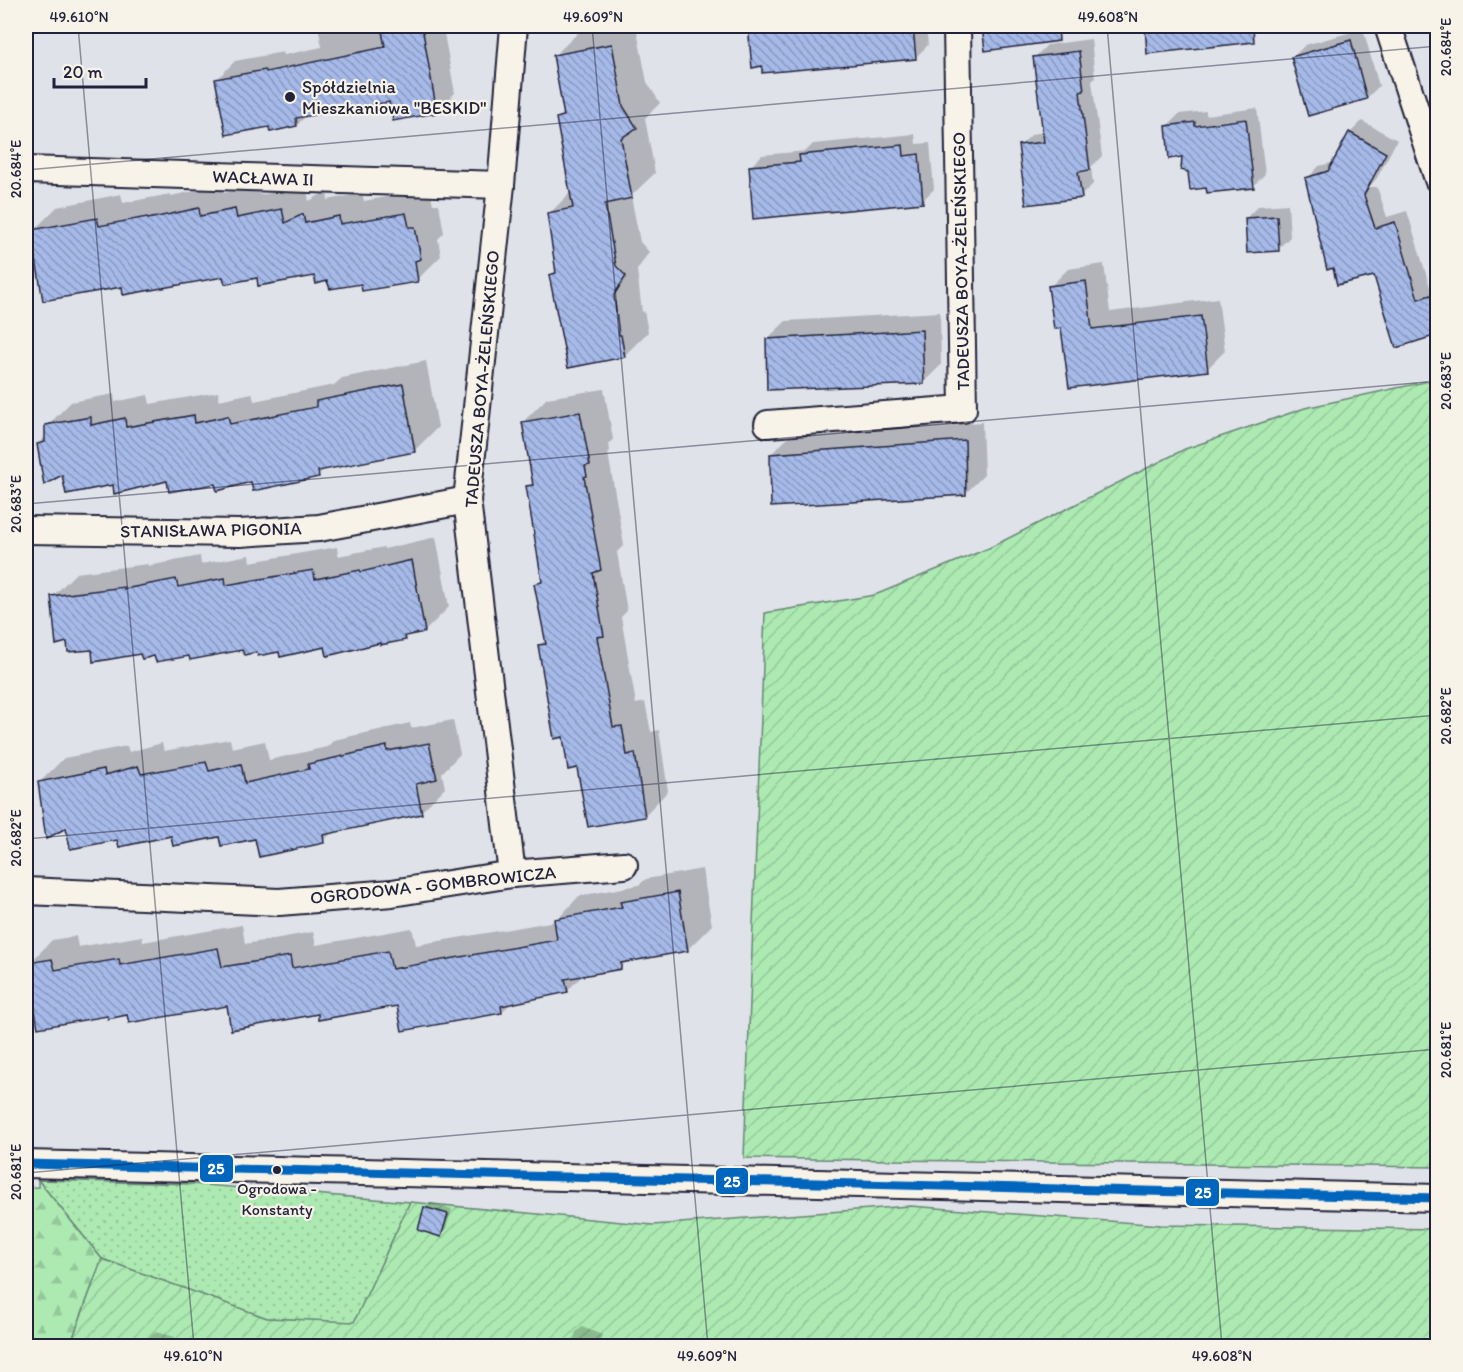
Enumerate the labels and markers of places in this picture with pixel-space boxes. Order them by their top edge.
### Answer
place label: Spółdzielnia Mieszkaniowa "BESKID" [302,76,487,119]
marker: Spółdzielnia Mieszkaniowa "BESKID" [283,90,297,104]
marker: Ogrodowa - Konstanty [271,1164,283,1176]
place label: Ogrodowa - Konstanty [237,1179,317,1219]

